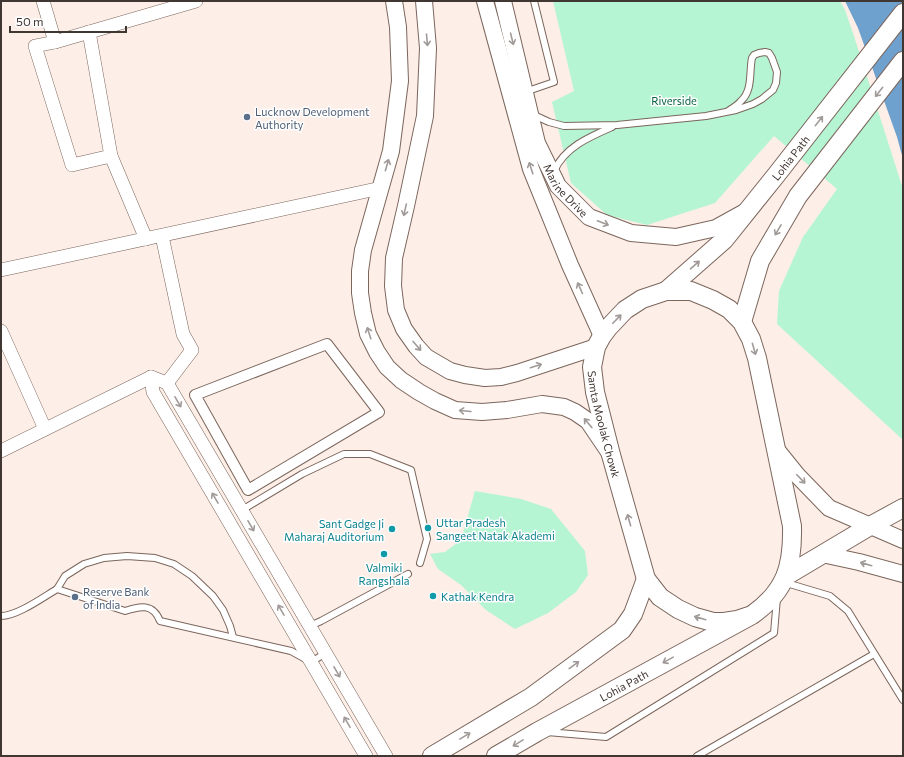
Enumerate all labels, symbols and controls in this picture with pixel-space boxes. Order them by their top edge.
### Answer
scale bar [10,8,126,34]
text: 50 m [16,14,44,28]
one-way arrow [509,32,516,45]
one-way arrow [423,33,431,46]
one-way arrow [875,86,883,97]
park label: Riverside [651,94,697,107]
place label: Lucknow Development Authority [255,105,370,131]
marker: Lucknow Development Authority [242,112,252,122]
one-way arrow [814,116,823,127]
street label: Lohia Path [768,132,812,182]
one-way arrow [384,159,391,172]
one-way arrow [526,162,534,174]
street label: Marine Drive [542,162,591,219]
one-way arrow [400,203,408,216]
one-way arrow [597,219,609,227]
one-way arrow [774,224,782,236]
one-way arrow [690,261,700,270]
one-way arrow [576,282,583,294]
one-way arrow [613,314,622,324]
one-way arrow [364,327,372,339]
one-way arrow [412,341,421,351]
one-way arrow [751,342,758,355]
one-way arrow [530,362,542,370]
street label: Samta Moolak Chowk [586,370,624,479]
one-way arrow [174,396,182,407]
one-way arrow [459,407,472,414]
one-way arrow [584,418,593,429]
one-way arrow [796,474,806,484]
one-way arrow [211,492,219,504]
one-way arrow [625,514,632,527]
place label: Uttar Pradesh Sangeet Natak Akademi [436,516,555,542]
place label: Sant Gadge Ji Maharaj Auditorium [284,517,384,543]
one-way arrow [247,520,255,531]
marker: Uttar Pradesh Sangeet Natak Akademi [423,523,433,533]
marker: Sant Gadge Ji Maharaj Auditorium [387,524,397,534]
marker: Valmiki Rangshala [379,549,389,559]
one-way arrow [859,560,872,567]
place label: Valmiki Rangshala [359,561,409,587]
place label: Reserve Bank of India [83,585,150,611]
place label: Kathak Kendra [441,590,514,603]
marker: Kathak Kendra [428,591,438,601]
marker: Reserve Bank of India [70,592,80,602]
one-way arrow [276,604,284,616]
one-way arrow [694,614,707,622]
one-way arrow [662,657,674,664]
one-way arrow [569,661,580,670]
one-way arrow [333,666,341,678]
street label: Lohia Path [597,666,650,703]
one-way arrow [342,716,350,728]
one-way arrow [459,732,471,740]
one-way arrow [513,739,524,747]

